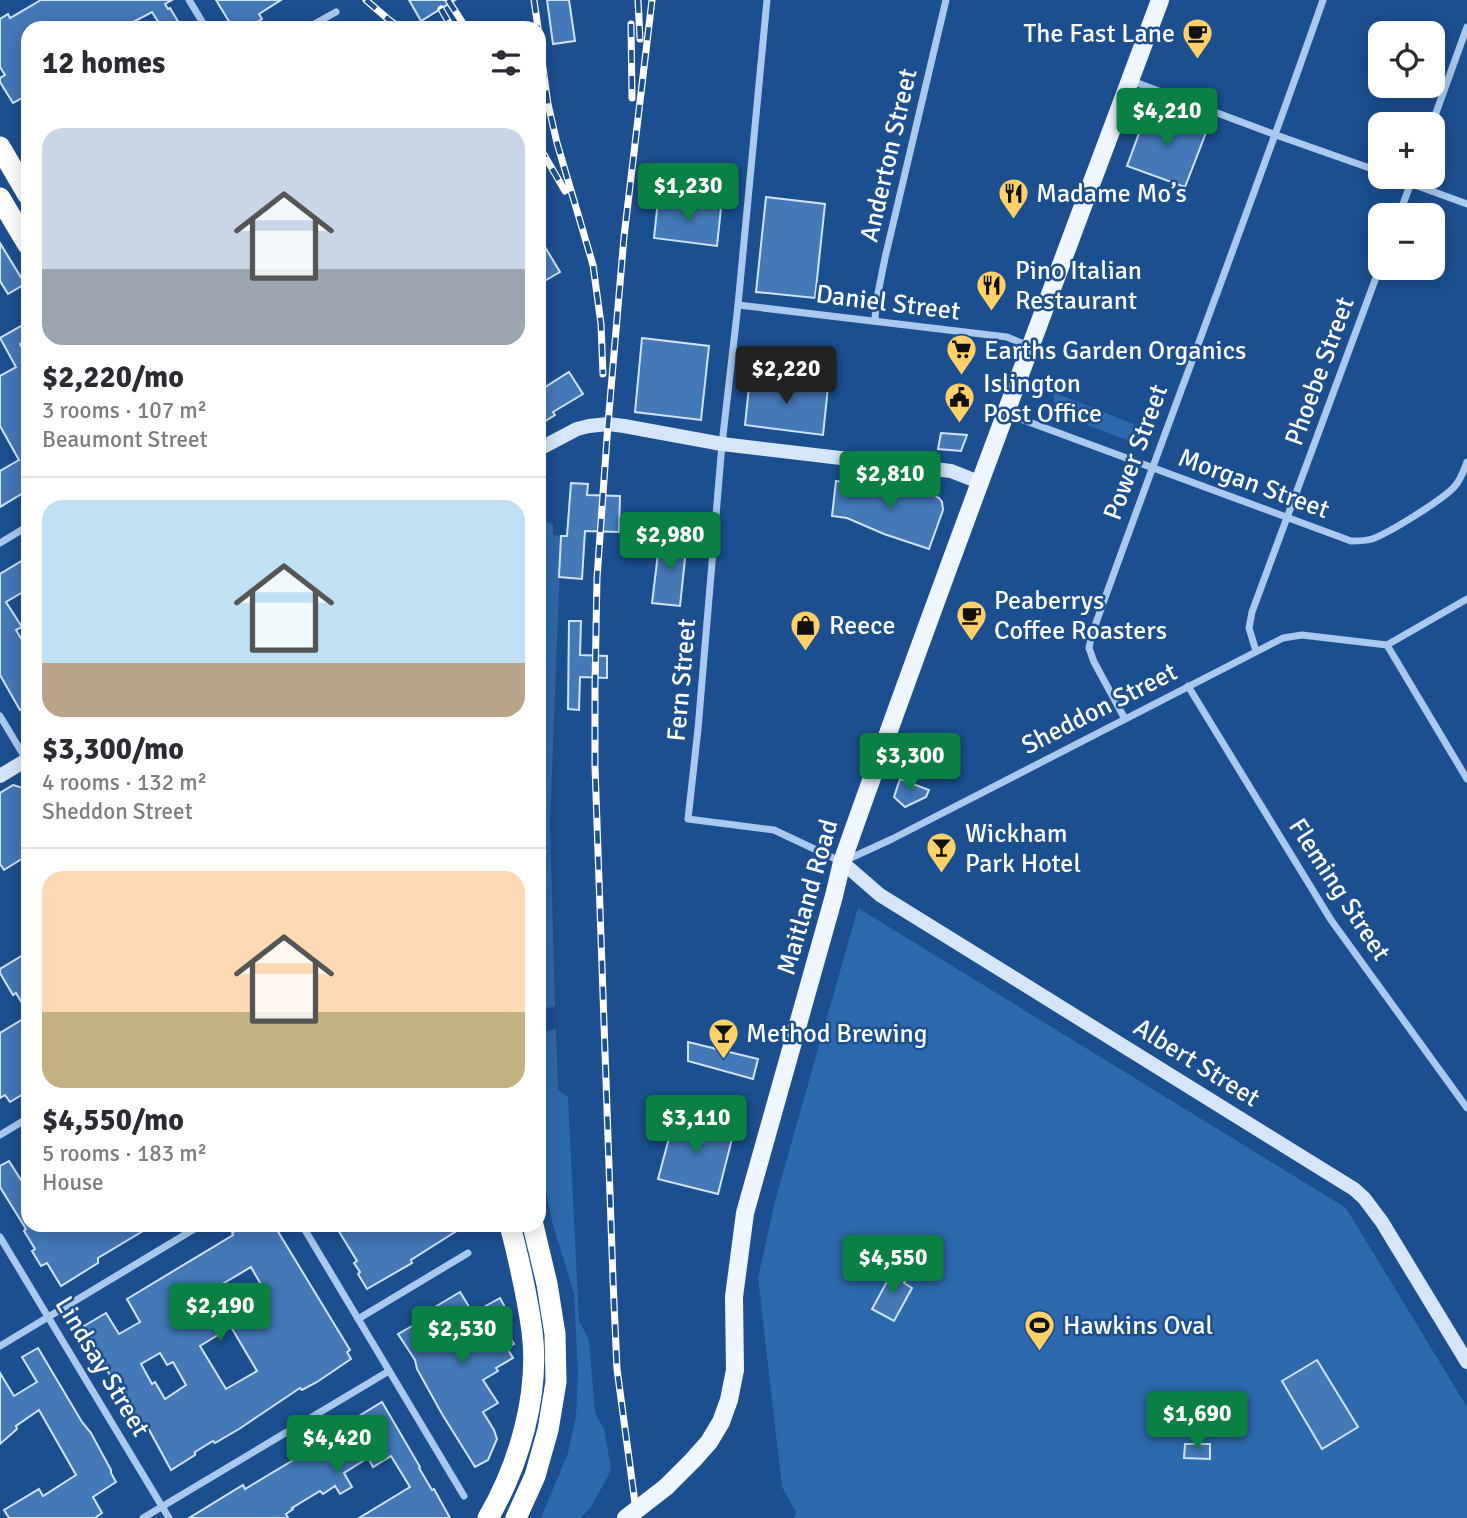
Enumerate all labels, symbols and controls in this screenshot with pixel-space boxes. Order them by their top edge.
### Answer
cafe icon: The Fast Lane [1181,16,1215,60]
place label: The Fast Lane [1024,18,1175,50]
map controls [1368,21,1445,280]
button: locate [1368,21,1445,98]
icon: filters [487,44,525,82]
text: 12 homes [42,45,165,82]
street label: Anderton Street [853,65,924,245]
pin: $4,210 [1110,88,1224,148]
text: $4,210 [1133,96,1201,125]
button: + [1368,112,1445,189]
pin: $1,230 [631,164,745,223]
text: $1,230 [654,171,722,200]
icon: home [221,173,347,299]
restaurant icon: Madame Mo’s [996,176,1030,220]
place label: Madame Mo’s [1036,178,1187,210]
button: − [1368,203,1445,280]
place label: Pino Italian Restaurant [1015,255,1142,317]
restaurant icon: Pino Italian Restaurant [975,268,1009,312]
street label: Daniel Street [814,278,962,328]
street label: Phoebe Street [1278,293,1362,450]
supermarket icon: Earths Garden Organics [944,333,978,377]
place label: Earths Garden Organics [984,335,1246,367]
pin: $2,220 [729,346,843,406]
text: $2,220 [752,354,820,383]
text: $2,220/mo [42,359,184,396]
place label: Islington Post Office [983,368,1102,430]
street label: Power Street [1097,380,1175,524]
public building icon: Islington Post Office [943,381,977,425]
text: 3 rooms · 107 m² [42,396,207,425]
text: Beaumont Street [42,425,208,454]
street label: Morgan Street [1174,442,1334,526]
pin: $2,810 [833,452,947,511]
text: $2,810 [856,459,924,488]
pin: $2,980 [613,512,727,572]
text: $2,980 [636,520,704,549]
icon: home [221,545,347,671]
place label: Peaberrys Coffee Roasters [994,585,1167,647]
cafe icon: Peaberrys Coffee Roasters [954,598,988,642]
shop icon: Reece [789,608,823,652]
place label: Reece [829,610,895,642]
street label: Fern Street [661,617,703,743]
street label: Sheddon Street [1016,656,1183,762]
text: $3,300/mo [42,731,184,768]
pin: $3,300 [853,734,967,793]
text: $3,300 [876,741,944,770]
text: 4 rooms · 132 m² [42,768,207,797]
text: Sheddon Street [42,797,193,826]
street label: Fleming Street [1281,812,1397,967]
street label: Maitland Road [770,816,845,979]
place label: Wickham Park Hotel [965,818,1081,880]
bar icon: Wickham Park Hotel [925,831,959,875]
icon: home [221,916,347,1042]
street label: Albert Street [1127,1011,1265,1114]
bar icon: Method Brewing [706,1016,740,1060]
place label: Method Brewing [746,1018,927,1050]
pin: $3,110 [639,1096,753,1155]
text: $4,550/mo [42,1102,184,1139]
text: $3,110 [662,1103,730,1132]
text: 5 rooms · 183 m² [42,1139,207,1168]
text: House [42,1168,104,1197]
pin: $4,550 [836,1236,950,1295]
text: $4,550 [859,1243,927,1272]
pin: $2,190 [163,1284,277,1343]
street label: Lindsay Street [48,1291,157,1442]
text: $2,190 [186,1291,254,1320]
pin: $2,530 [405,1306,519,1366]
sports icon: Hawkins Oval [1023,1308,1057,1352]
place label: Hawkins Oval [1063,1310,1213,1342]
text: $2,530 [428,1314,496,1343]
pin: $1,690 [1140,1392,1254,1451]
text: $1,690 [1163,1399,1231,1428]
pin: $4,420 [280,1416,394,1475]
text: $4,420 [303,1423,371,1452]

